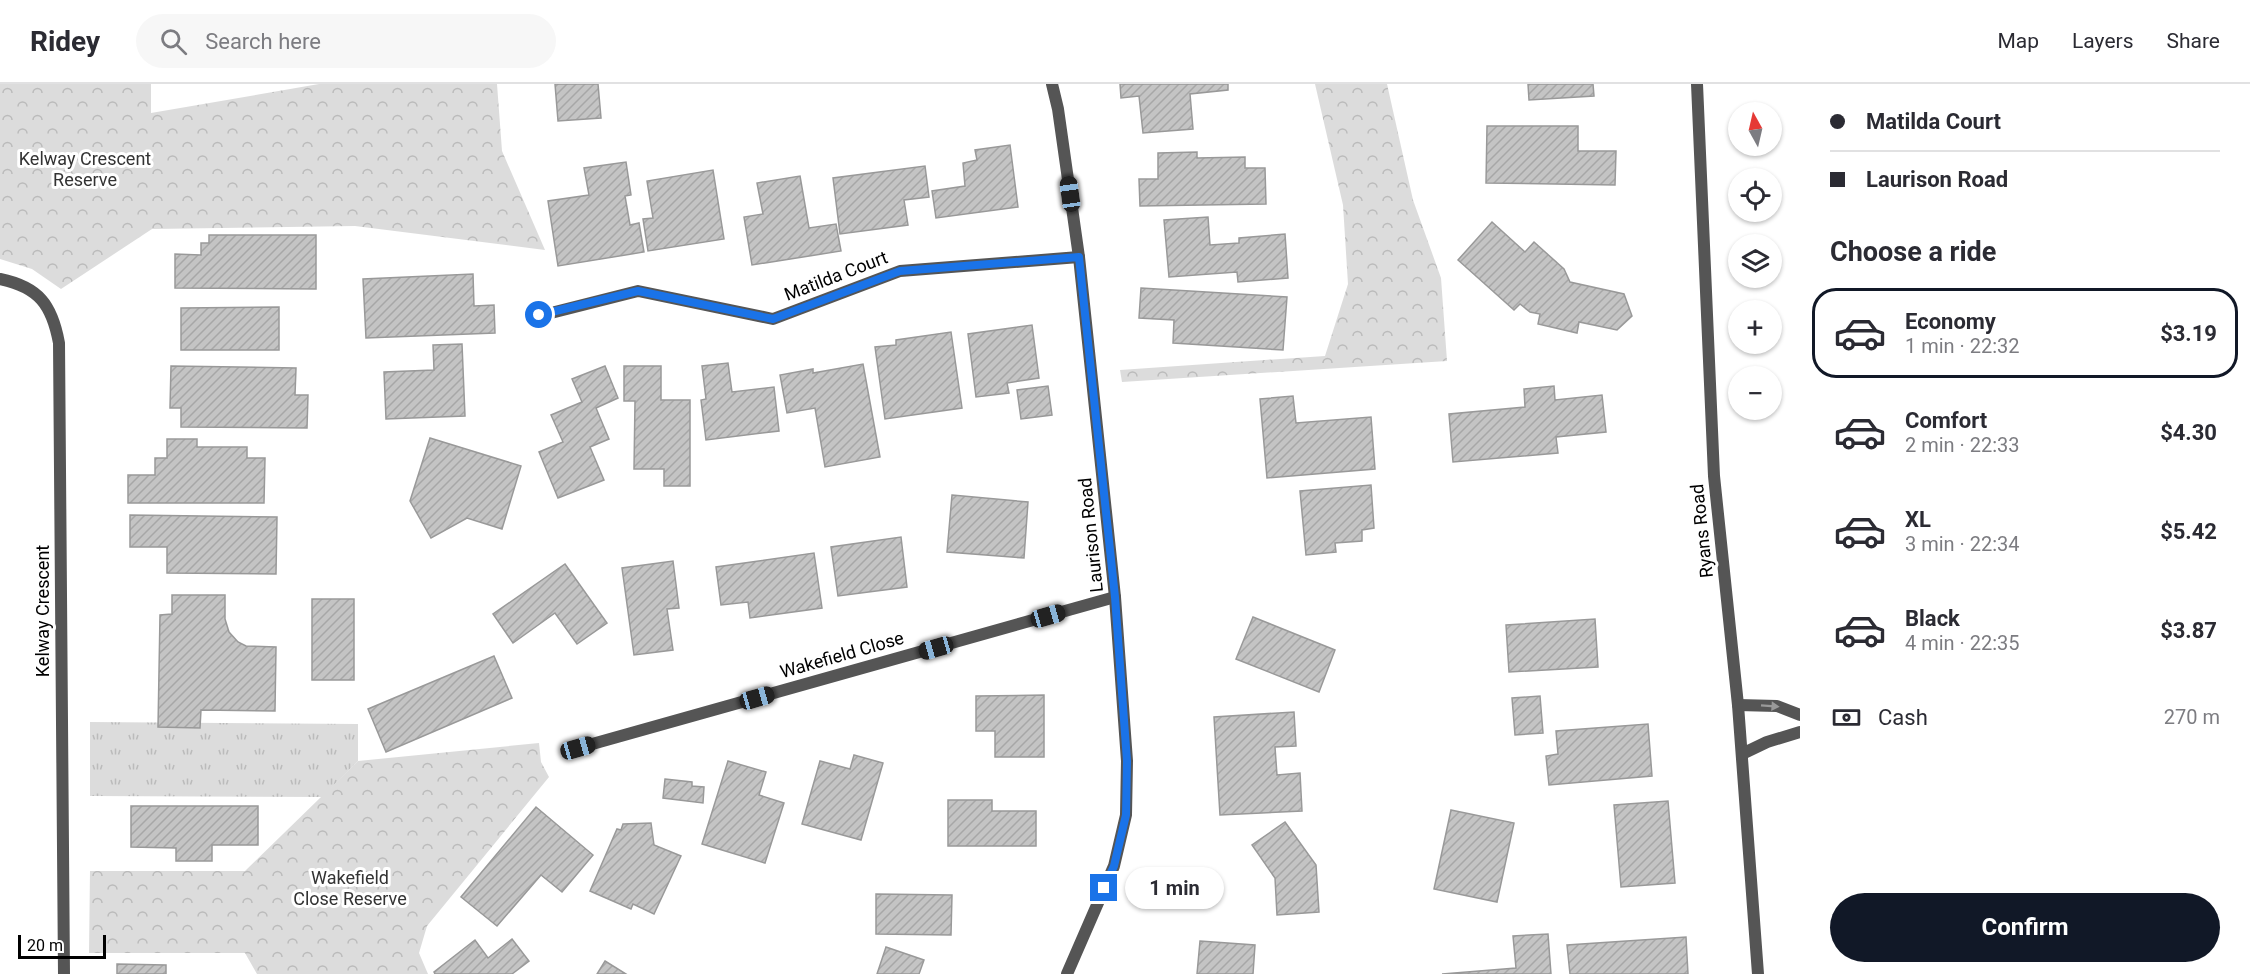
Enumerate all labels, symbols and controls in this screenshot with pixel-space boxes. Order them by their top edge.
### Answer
search box [136,14,556,68]
text: Ridey [30,25,100,58]
icon: search [157,25,190,58]
text: Search here [205,29,321,54]
text: Map [1997,29,2039,53]
text: Layers [2072,29,2133,53]
text: Share [2166,29,2220,53]
north arrow [1728,102,1782,156]
map controls [1728,102,1782,420]
text: Matilda Court [1866,109,2001,134]
park label: Kelway Crescent Reserve [19,148,151,190]
text: Laurison Road [1866,167,2008,192]
button: locate [1728,168,1782,222]
car [1059,175,1081,213]
button: layers [1728,234,1782,288]
text: Choose a ride [1830,236,1996,268]
street label: Matilda Court [781,246,891,305]
button: + [1728,300,1782,354]
route start [525,301,552,328]
icon: car [1833,306,1887,360]
text: Economy [1905,309,1996,334]
text: $3.19 [2160,321,2217,346]
text: 1 min · 22:32 [1905,334,2020,358]
button: − [1728,366,1782,420]
icon: car [1833,405,1887,459]
text: Comfort [1905,408,1987,433]
text: $4.30 [2160,420,2217,445]
text: 2 min · 22:33 [1905,433,2020,457]
street label: Laurison Road [1074,477,1107,593]
street label: Ryans Road [1686,483,1717,579]
icon: car [1833,504,1887,558]
text: XL [1905,507,1931,532]
text: $5.42 [2160,519,2217,544]
text: 3 min · 22:34 [1905,532,2020,556]
street label: Kelway Crescent [32,545,53,677]
car [1028,602,1068,630]
icon: car [1833,603,1887,657]
text: Black [1905,606,1960,631]
text: $3.87 [2160,618,2217,643]
street label: Wakefield Close [778,627,906,682]
text: 4 min · 22:35 [1905,631,2020,655]
car [916,634,956,662]
car [737,684,777,712]
icon: cash [1830,701,1863,734]
one-way arrow [1760,702,1779,711]
text: Cash [1878,705,1928,730]
text: 270 m [2164,705,2220,729]
car [558,734,598,762]
park label: Wakefield Close Reserve [293,867,407,909]
callout: 1 min [1125,867,1224,909]
route end [1090,874,1117,901]
text: 1 min [1149,876,1200,900]
button: Confirm [1830,893,2220,962]
scale bar [18,932,106,960]
text: 20 m [27,936,63,955]

